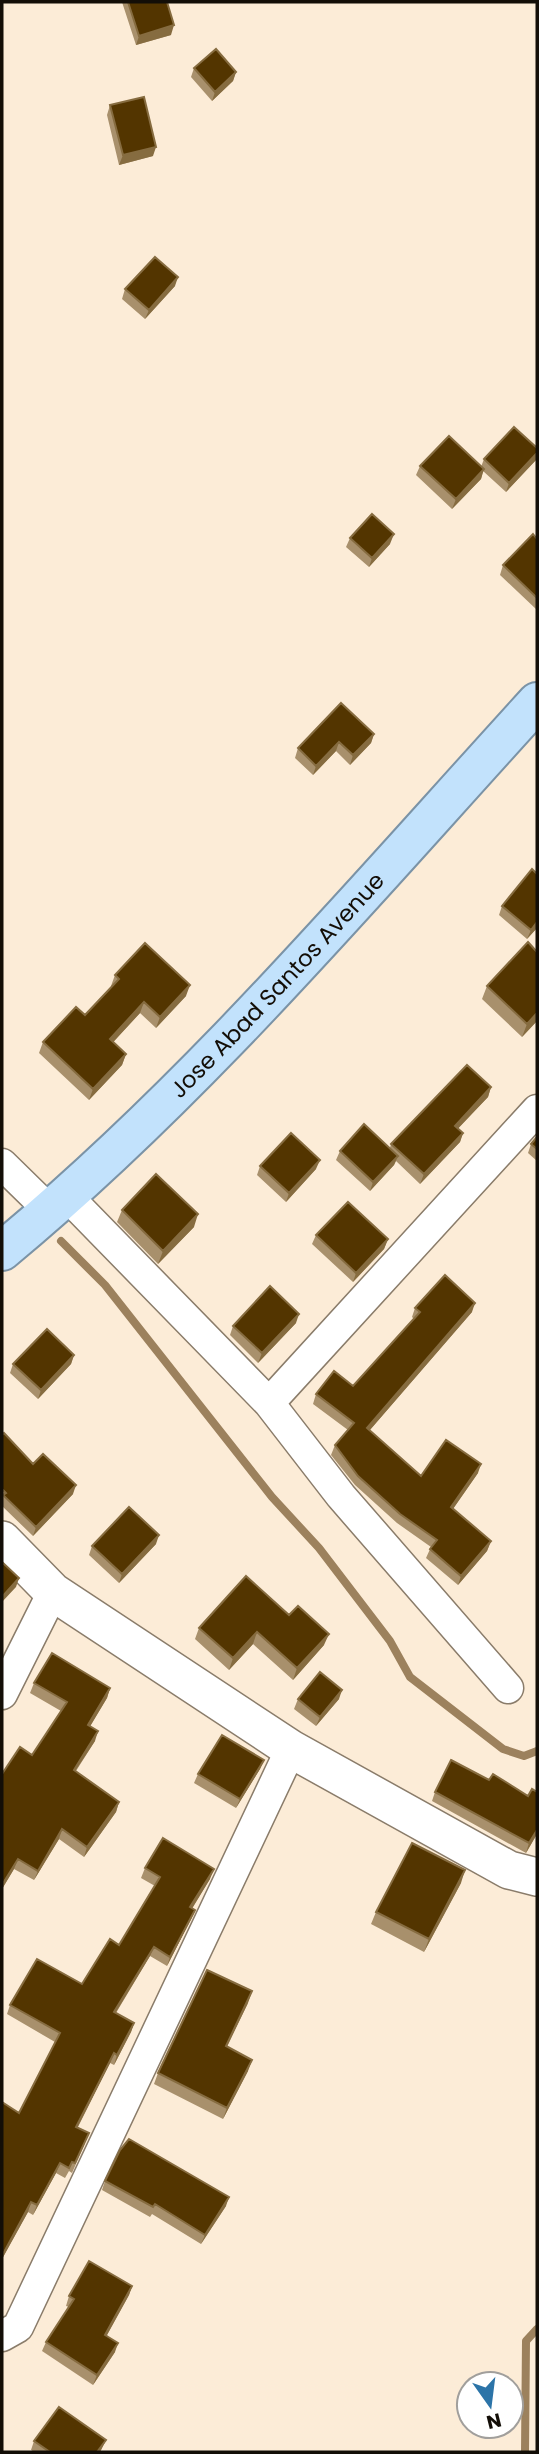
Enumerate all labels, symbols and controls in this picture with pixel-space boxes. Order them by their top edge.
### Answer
street label: Jose Abad Santos Avenue [163,865,392,1105]
north arrow [455,2370,525,2440]
text: N [484,2406,504,2436]

